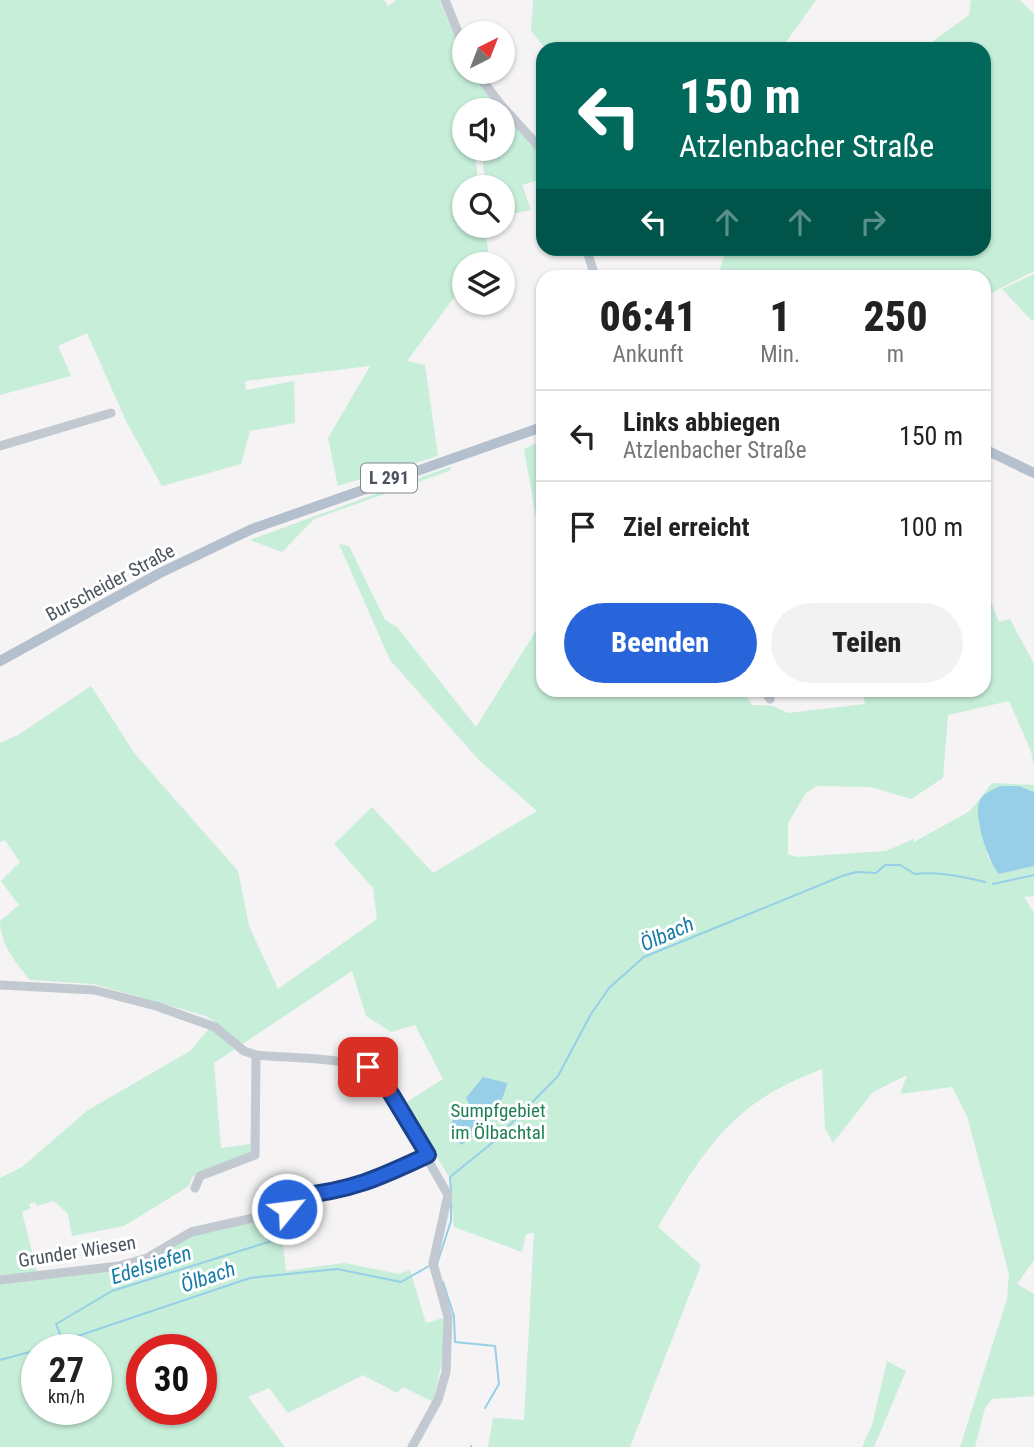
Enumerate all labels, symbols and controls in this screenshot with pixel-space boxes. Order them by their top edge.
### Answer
north arrow [452,21,514,84]
map controls [452,21,515,315]
text: 150 m [679,68,801,125]
icon: left [564,70,655,161]
button: sound [452,98,515,161]
text: Atzlenbacher Straße [679,127,934,165]
button: search [452,175,515,238]
icon: left [635,203,673,241]
icon: ahead [708,203,746,241]
icon: ahead [781,203,819,241]
icon: right [854,203,892,241]
button: layers [452,252,515,315]
text: 06:41 [599,292,697,341]
text: 1 [769,292,791,341]
text: 250 [863,292,928,341]
text: Ankunft [613,341,684,368]
text: Min. [760,341,800,368]
text: m [887,341,904,368]
text: Links abbiegen [623,407,780,437]
icon: left [564,417,602,455]
text: 150 m [899,421,963,451]
text: Atzlenbacher Straße [623,437,806,464]
road number: L 291 [361,464,417,492]
icon: arrive [564,508,602,546]
text: Ziel erreicht [623,512,749,542]
text: 100 m [899,512,963,542]
street label: Burscheider Straße [42,539,179,626]
button: Beenden [564,603,757,683]
button: Teilen [771,603,963,683]
water label: Ölbach [637,912,697,956]
pin [338,1037,398,1097]
icon: arrive [349,1048,387,1086]
park label: Sumpfgebiet im Ölbachtal [450,1099,546,1144]
position arrow [250,1172,324,1246]
street label: Grunder Wiesen [17,1231,137,1272]
water label: Edelsiefen [108,1241,194,1289]
water label: Ölbach [178,1257,238,1297]
speed limit sign: 30 [126,1334,217,1425]
text: 27 [49,1350,84,1391]
text: km/h [48,1386,85,1407]

